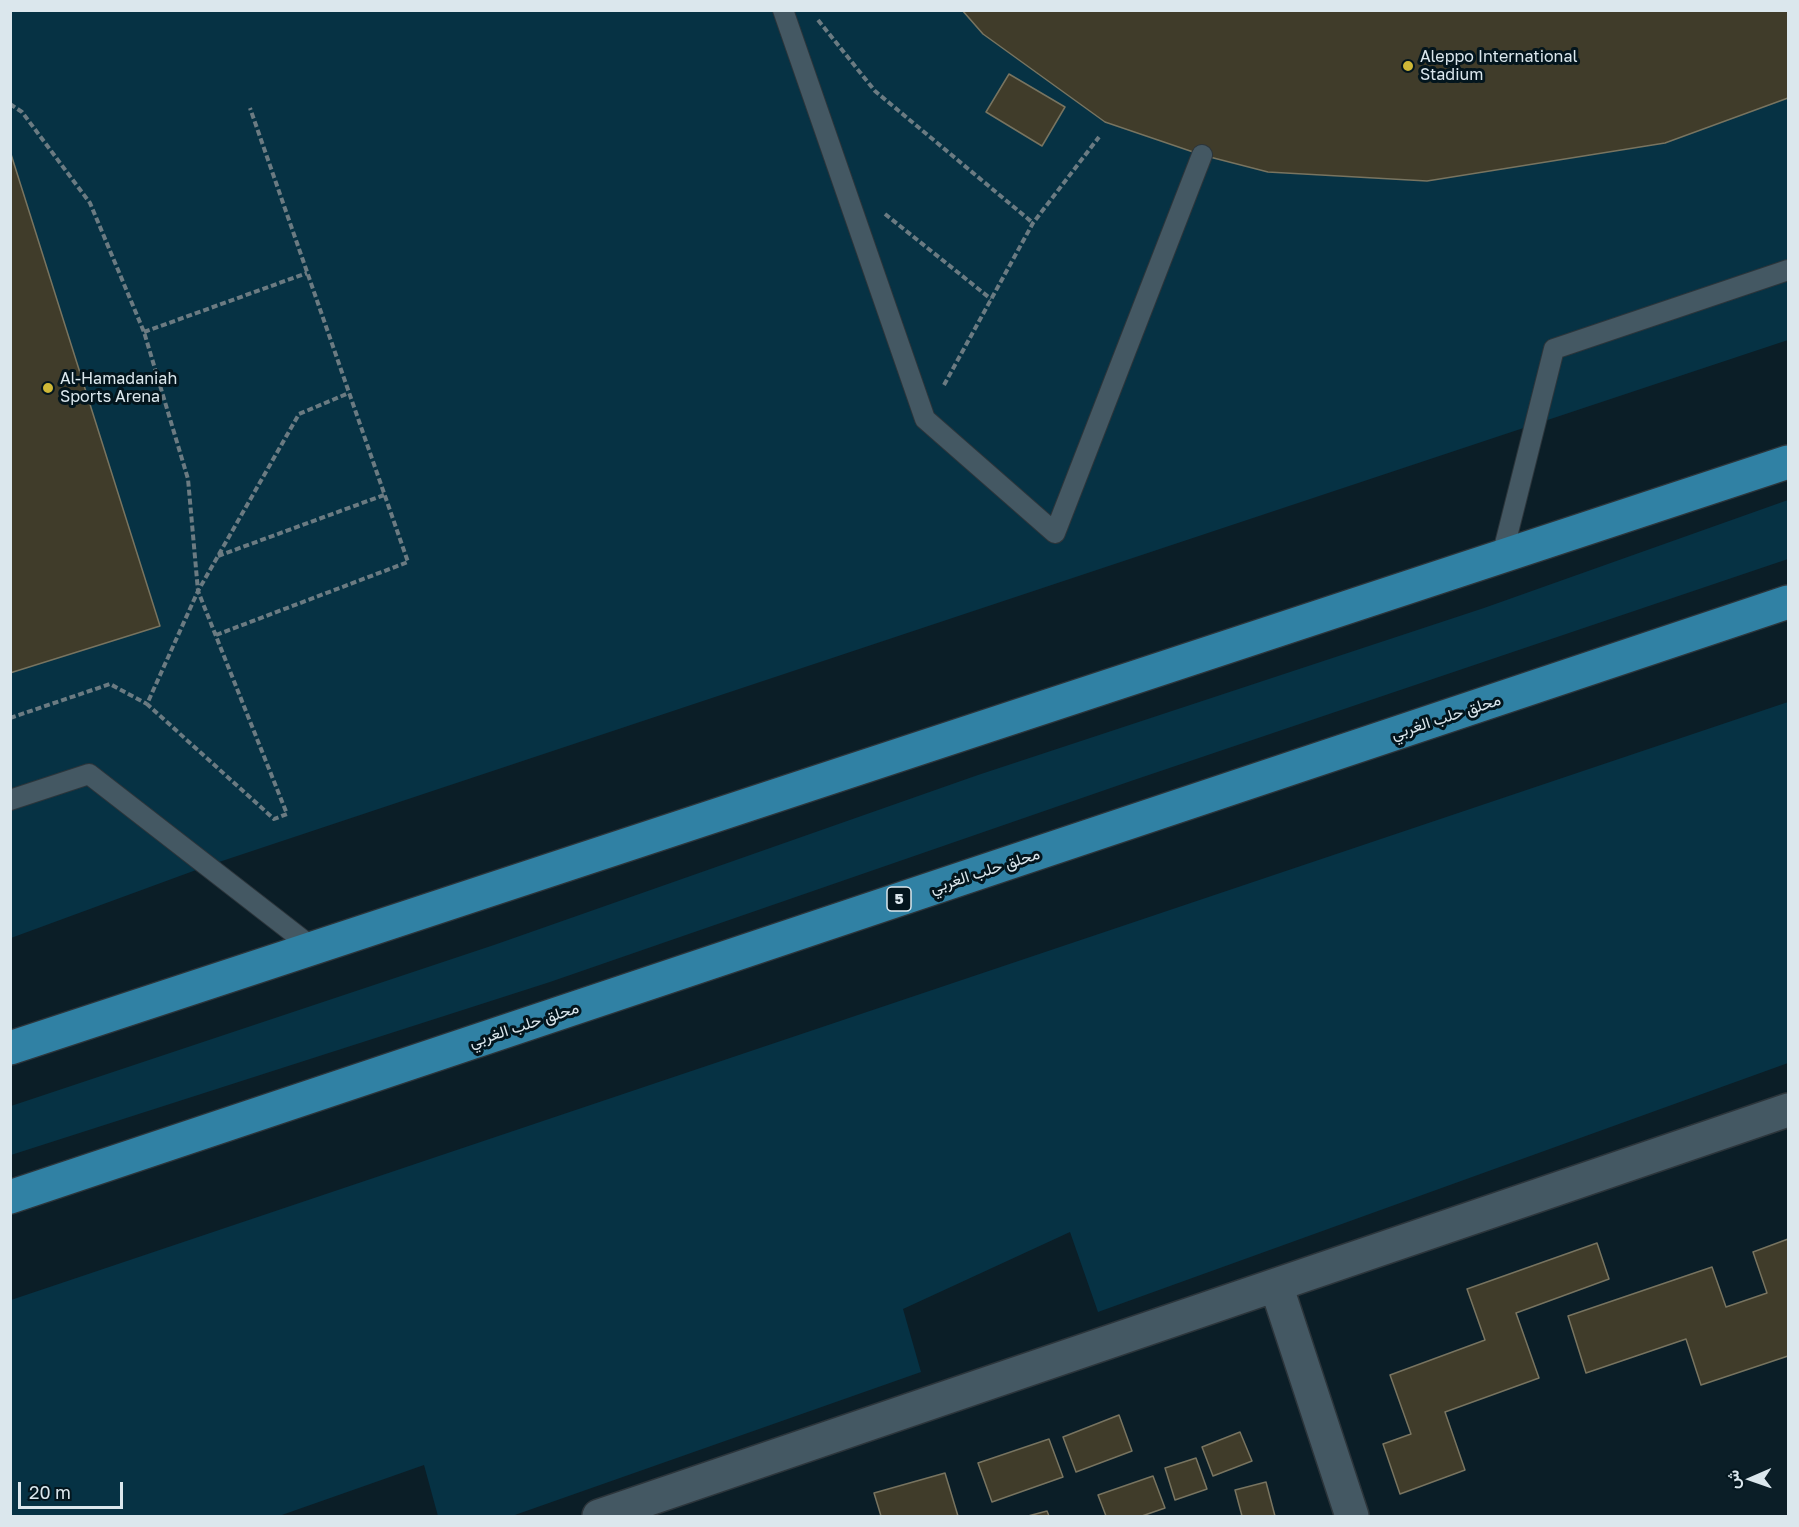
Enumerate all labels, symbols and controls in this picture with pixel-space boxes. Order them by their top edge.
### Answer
place label: Aleppo International Stadium [1420,47,1578,85]
marker: Aleppo International Stadium [1401,59,1415,73]
place label: Al-Hamadaniah Sports Arena [60,369,177,407]
marker: Al-Hamadaniah Sports Arena [41,381,55,395]
street label: محلق حلب الغربي [1389,690,1503,744]
street label: محلق حلب الغربي [928,844,1042,898]
road number: 5 [887,887,911,911]
street label: محلق حلب الغربي [467,998,581,1052]
north arrow [1721,1449,1781,1509]
scale bar [21,1470,126,1508]
text: ش [1723,1470,1743,1490]
text: 20 m [29,1481,71,1503]

